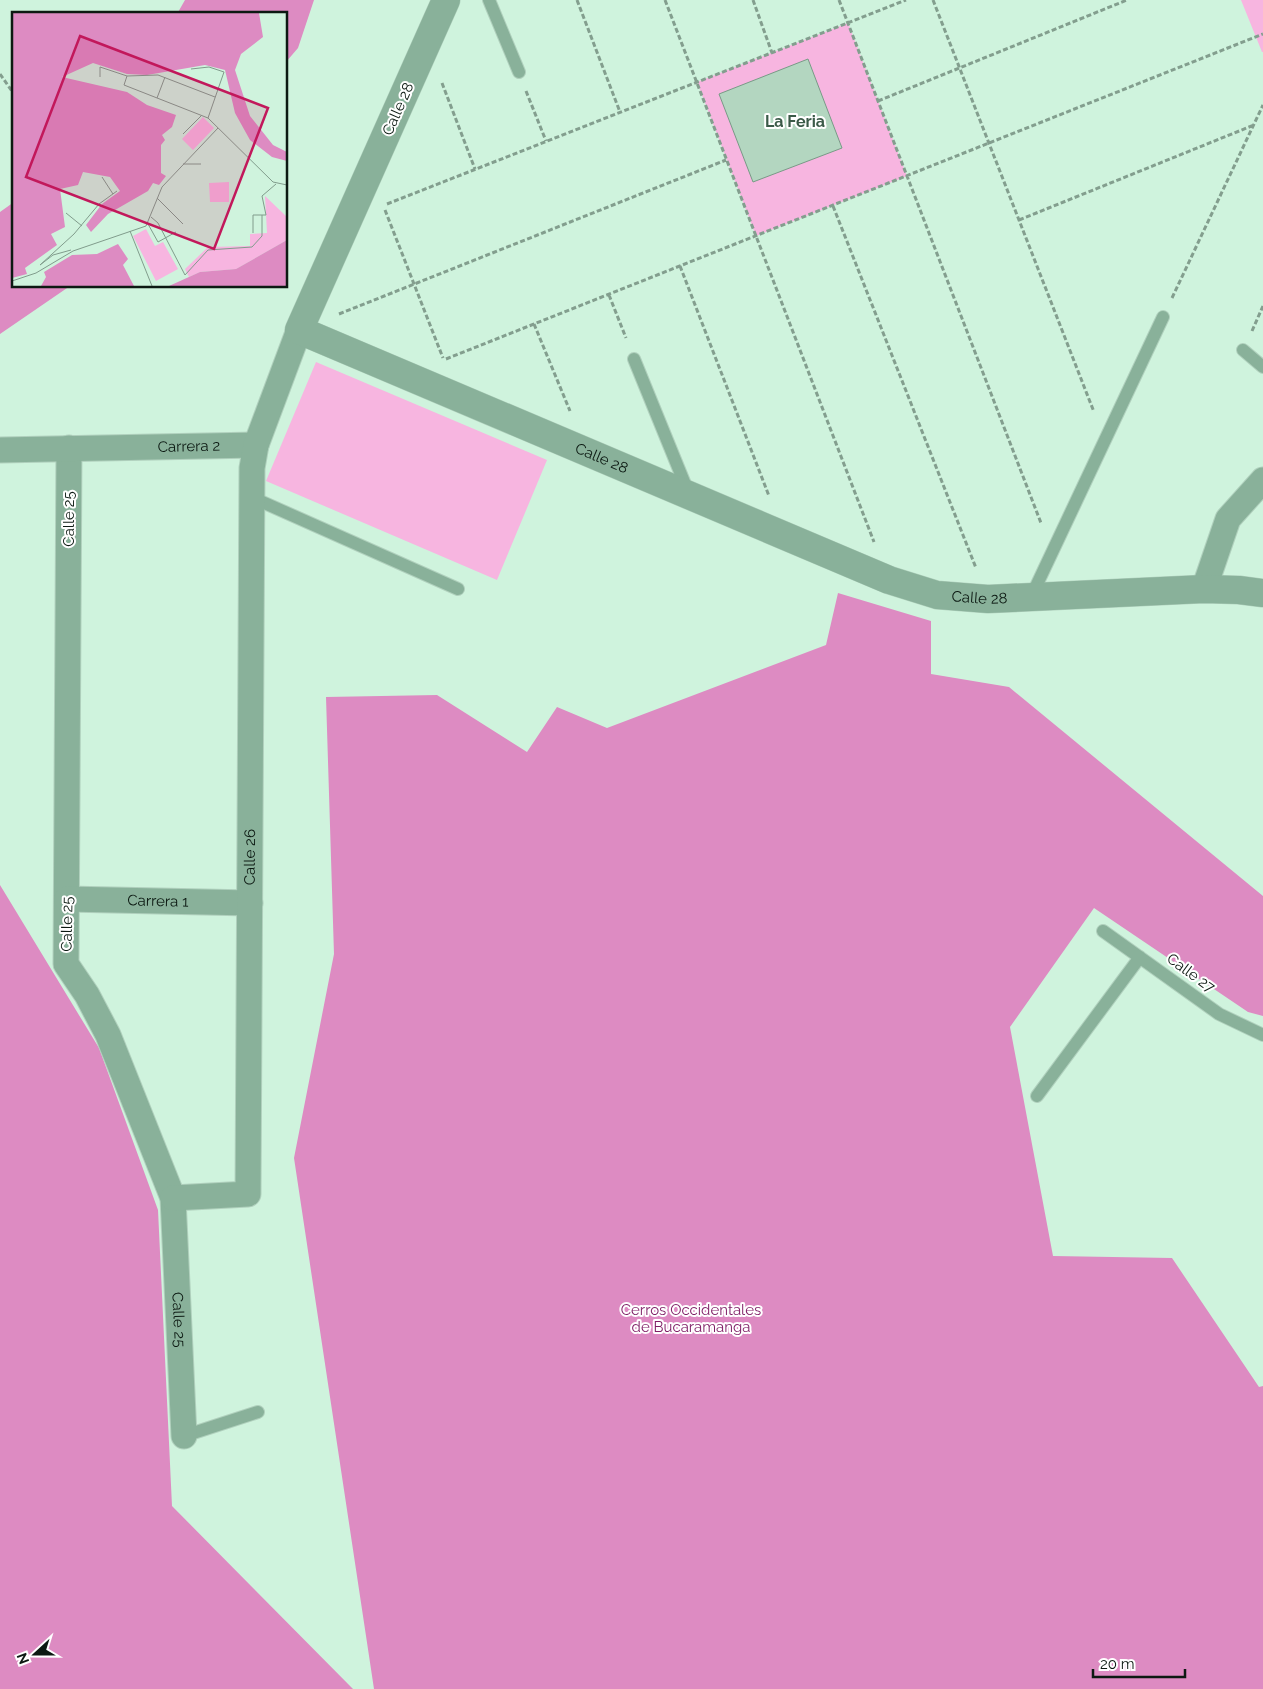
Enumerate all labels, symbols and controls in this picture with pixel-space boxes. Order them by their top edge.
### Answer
inset map [12,12,288,288]
street label: Calle 28 [378,80,418,138]
district label: La Feria [765,112,825,131]
street label: Carrera 2 [157,437,221,456]
street label: Calle 28 [572,439,631,478]
street label: Calle 25 [60,491,78,547]
street label: Calle 28 [951,587,1008,608]
street label: Calle 26 [241,829,259,885]
street label: Carrera 1 [127,891,189,911]
street label: Calle 25 [58,896,76,952]
street label: Calle 27 [1163,950,1219,996]
street label: Calle 25 [168,1292,189,1348]
park label: Cerros Occidentales de Bucaramanga [621,1301,761,1336]
north arrow [10,1629,60,1679]
scale bar [1093,1646,1186,1678]
text: N [13,1651,32,1667]
text: 20 m [1100,1655,1135,1673]

